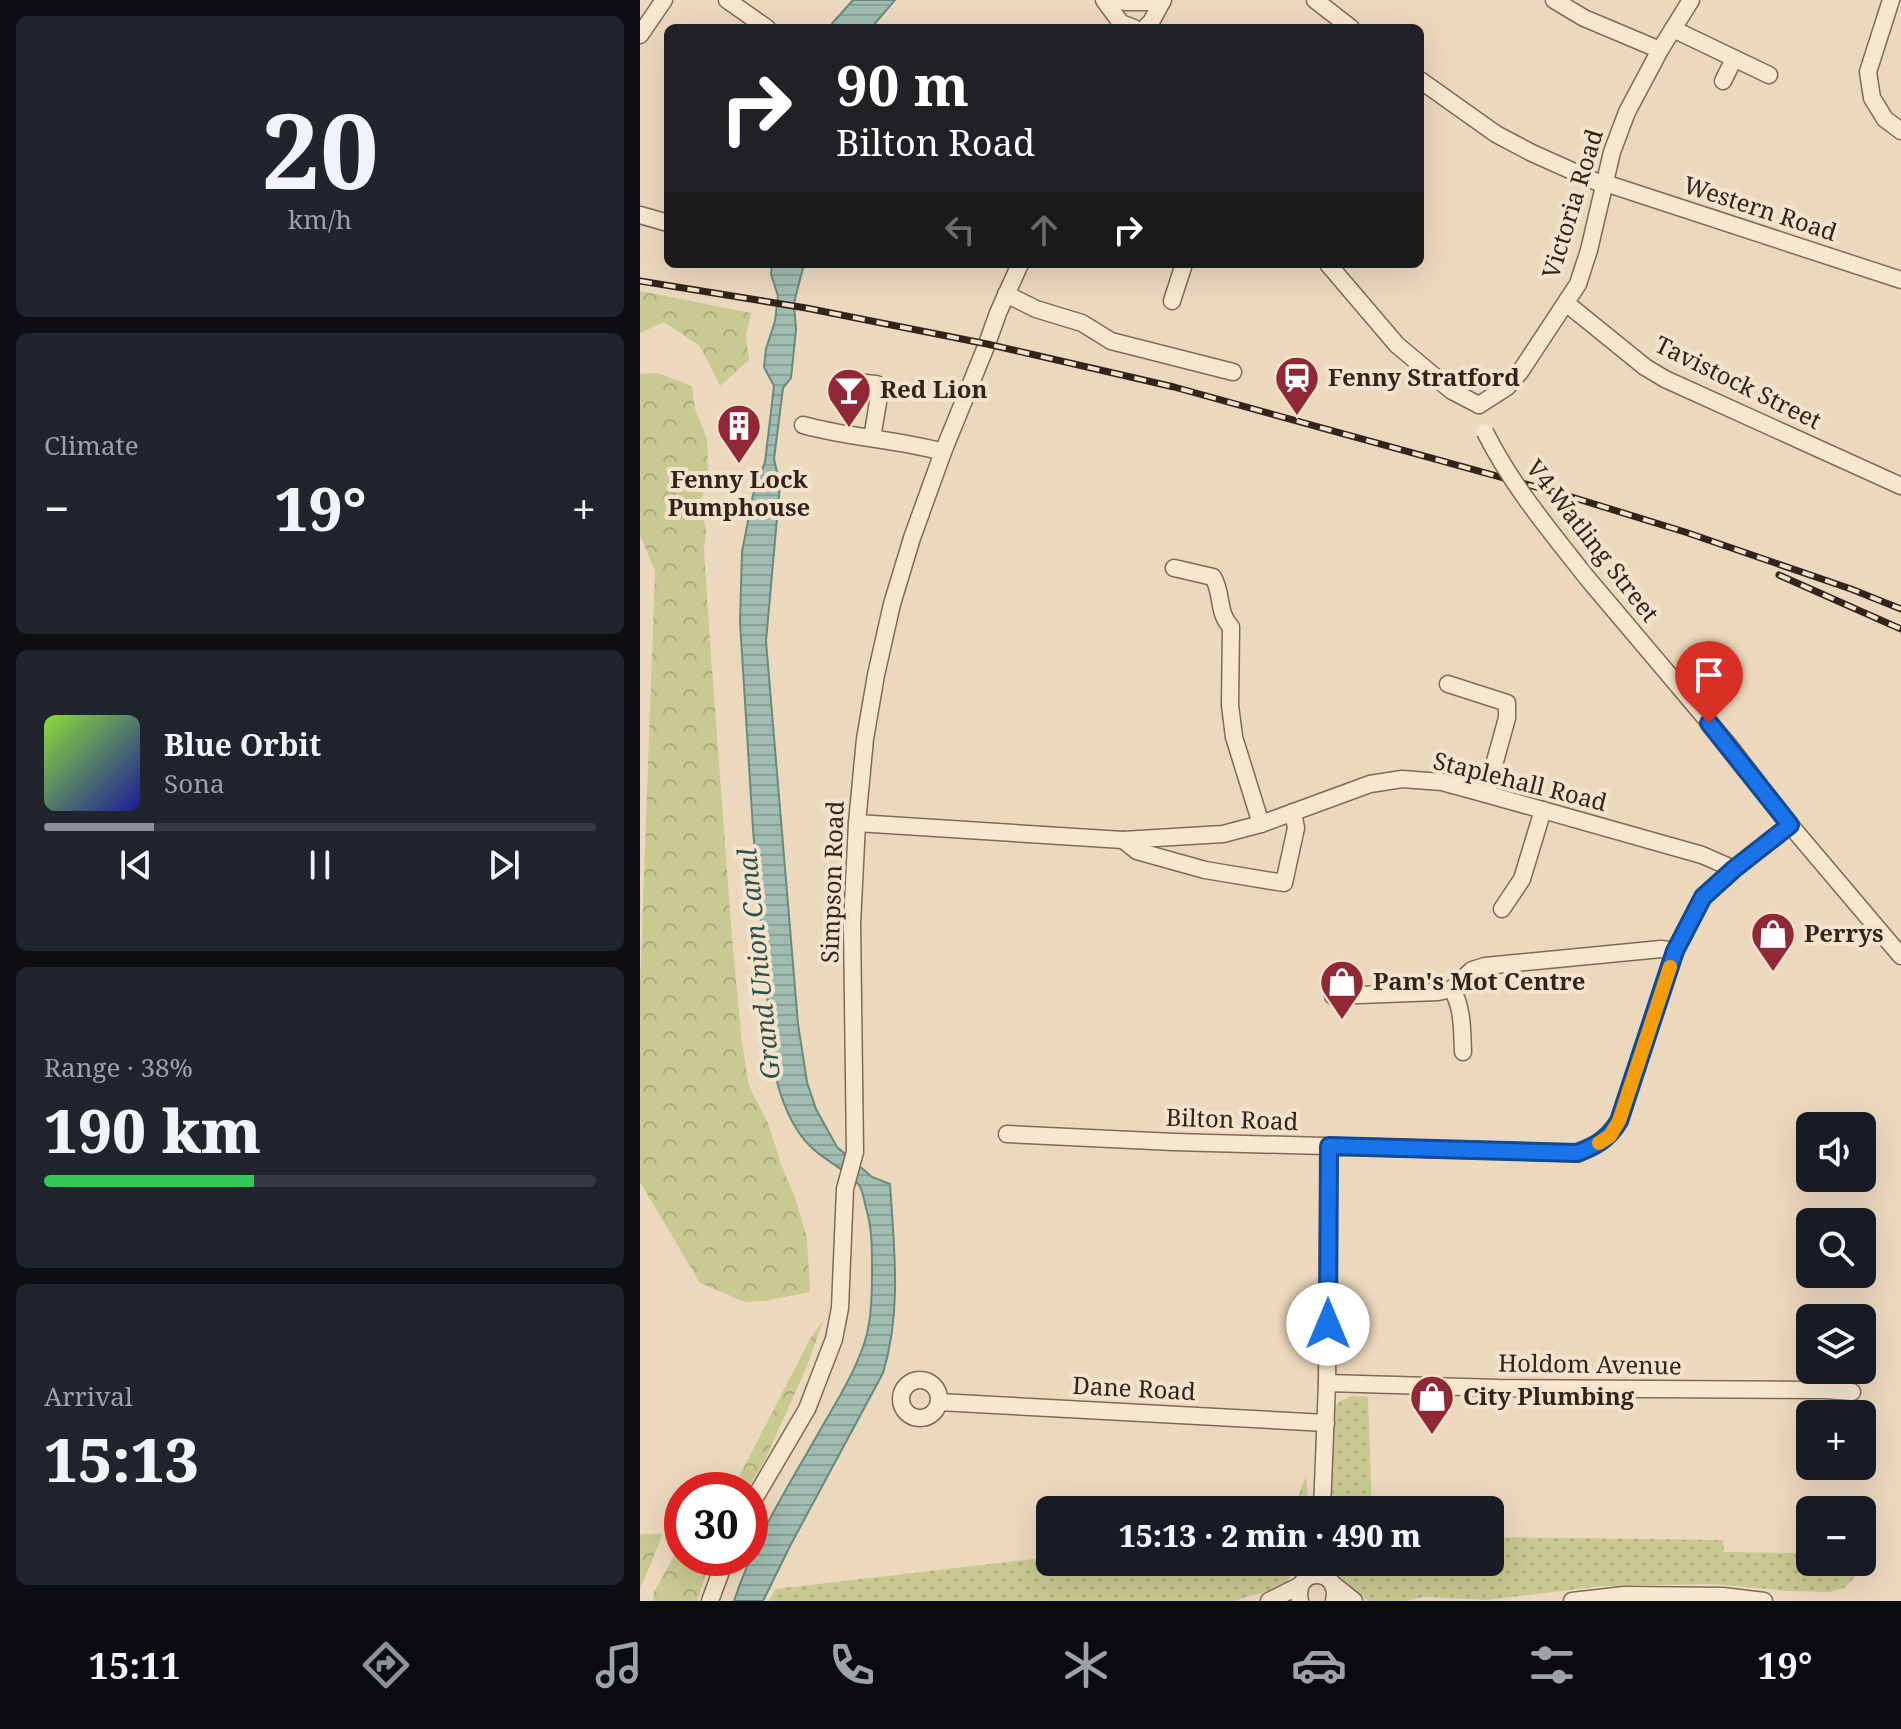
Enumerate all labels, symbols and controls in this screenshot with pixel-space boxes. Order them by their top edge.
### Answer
text: 90 m [836,46,969,122]
icon: right [704,56,808,160]
text: 20 [261,78,379,219]
text: Bilton Road [836,118,1035,167]
street label: Victoria Road [1533,125,1610,282]
street label: Western Road [1680,167,1842,248]
text: km/h [288,201,352,237]
icon: left [938,208,982,252]
icon: ahead [1022,208,1066,252]
icon: right [1106,208,1150,252]
street label: Tavistock Street [1650,327,1827,436]
station icon: Fenny Stratford [1273,354,1321,417]
place label: Fenny Stratford [1328,360,1520,393]
bar icon: Red Lion [825,366,873,429]
place label: Red Lion [880,372,988,405]
building icon: Fenny Lock Pumphouse [715,402,763,465]
text: Climate [44,427,139,463]
street label: V4 Watling Street [1519,452,1667,628]
place label: Fenny Lock Pumphouse [668,462,810,523]
text: 19° [274,467,366,549]
text: − [44,478,69,538]
text: + [571,478,596,538]
pin [1675,641,1743,723]
icon: arrive [1687,653,1731,697]
text: Blue Orbit [164,724,321,765]
street label: Staplehall Road [1430,743,1611,818]
text: Sona [164,765,225,801]
street label: Simpson Road [812,800,851,964]
icon: previous [114,843,158,887]
icon: pause [298,843,342,887]
icon: next [482,843,526,887]
water label: Grand Union Canal [728,847,788,1081]
shop icon: Perrys [1749,910,1797,973]
place label: Perrys [1804,916,1884,949]
shop icon: Pam's Mot Centre [1318,958,1366,1021]
place label: Pam's Mot Centre [1373,964,1586,997]
text: Range · 38% [44,1049,193,1085]
text: 190 km [44,1089,261,1171]
street label: Bilton Road [1165,1100,1299,1137]
map controls [1796,1112,1876,1576]
button: sound [1796,1112,1876,1192]
button: search [1796,1208,1876,1288]
position arrow [1286,1282,1370,1366]
button: layers [1796,1304,1876,1384]
street label: Holdom Avenue [1498,1345,1682,1382]
street label: Dane Road [1072,1368,1197,1407]
shop icon: City Plumbing [1408,1373,1456,1436]
text: Arrival [44,1378,133,1414]
place label: City Plumbing [1463,1379,1635,1412]
button: + [1796,1400,1876,1480]
text: 15:13 [44,1418,199,1500]
speed limit sign: 30 [664,1472,768,1576]
button: − [1796,1496,1876,1576]
text: 15:13 · 2 min · 490 m [1119,1515,1421,1556]
icon: directions [358,1637,414,1693]
icon: music [591,1637,647,1693]
icon: phone [824,1637,880,1693]
icon: climate [1058,1637,1114,1693]
icon: car [1291,1637,1347,1693]
icon: filters [1524,1637,1580,1693]
text: 15:11 [89,1641,181,1690]
text: 19° [1757,1641,1812,1690]

